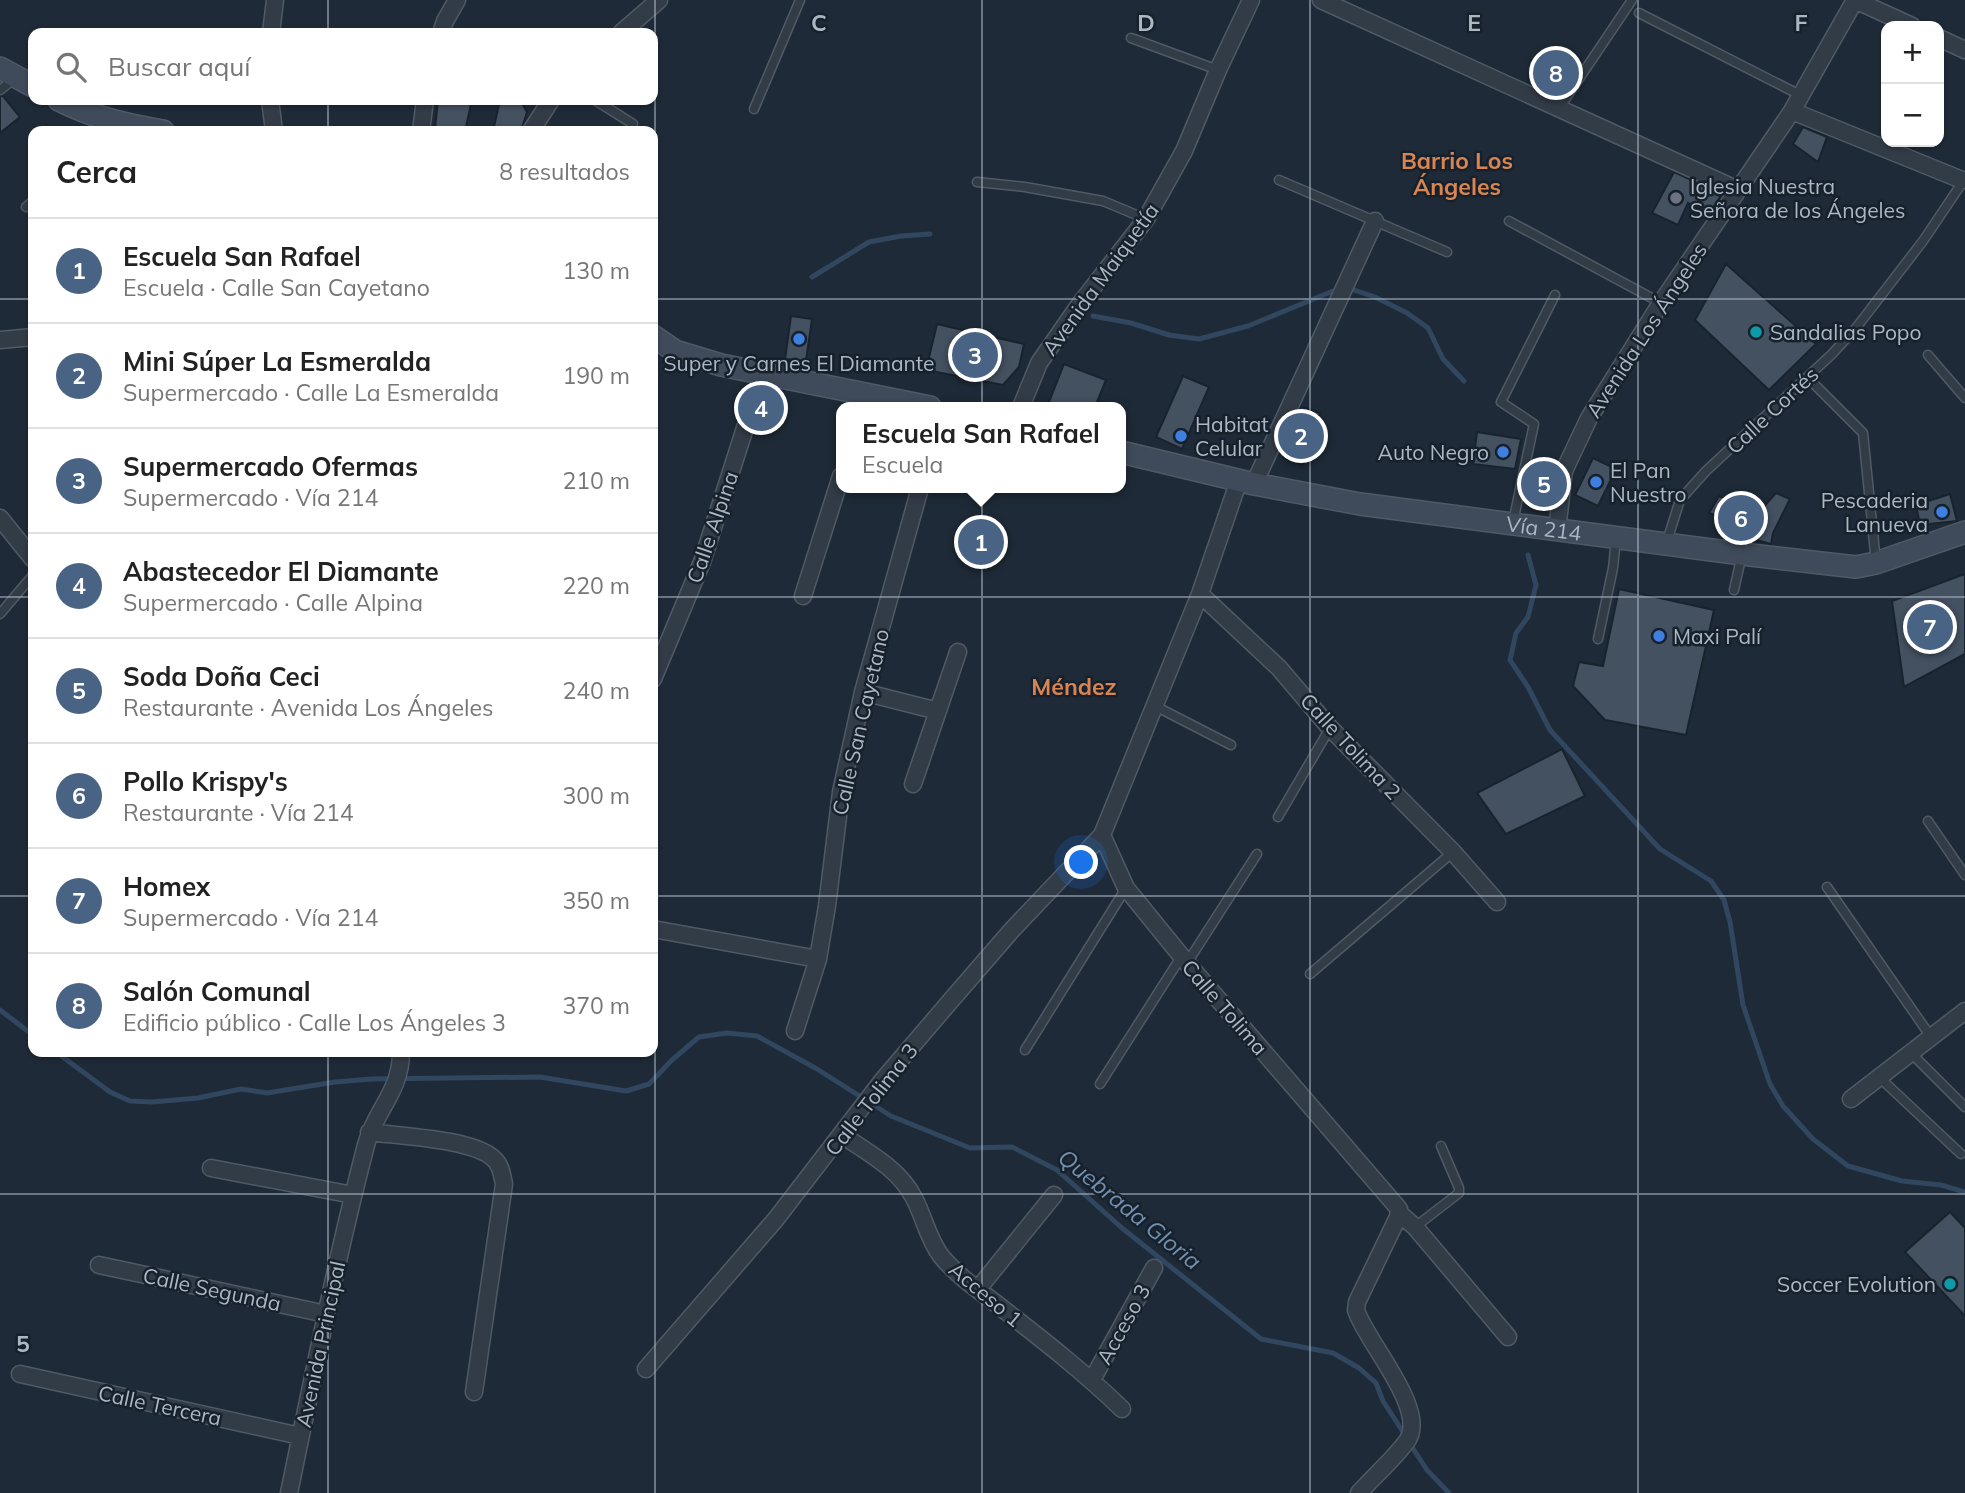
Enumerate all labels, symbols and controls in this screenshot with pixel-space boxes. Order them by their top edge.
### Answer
text: C [811,8,827,37]
text: D [1137,8,1155,37]
text: E [1467,8,1481,37]
text: F [1794,8,1808,37]
map controls [1881,21,1944,147]
button: + [1881,21,1944,84]
search box [28,28,658,105]
pin: 8 [1533,47,1579,99]
icon: search [52,48,90,86]
text: Buscar aquí [108,50,251,83]
button: − [1881,84,1944,147]
district label: Barrio Los Ángeles [1401,146,1513,201]
text: Cerca [56,153,137,191]
text: 8 resultados [499,157,630,186]
place label: Iglesia Nuestra Señora de los Ángeles [1690,173,1905,223]
marker: Iglesia Nuestra Señora de los Ángeles [1668,190,1684,206]
street label: Avenida Maiquetía [1036,198,1164,360]
street label: Avenida Los Ángeles [1580,238,1712,422]
text: Escuela San Rafael [123,240,361,273]
text: 1 [72,256,86,285]
text: 130 m [562,256,630,285]
text: Escuela · Calle San Cayetano [123,273,430,302]
place label: Sandalias Popo [1770,319,1921,345]
marker: Sandalias Popo [1748,324,1764,340]
pin: 3 [952,329,998,381]
marker: Super y Carnes El Diamante [791,331,807,347]
text: Mini Súper La Esmeralda [123,345,431,378]
place label: Super y Carnes El Diamante [664,350,934,376]
text: 2 [72,361,86,390]
text: 190 m [562,361,630,390]
street label: Calle Cortés [1721,361,1823,459]
text: Supermercado · Calle La Esmeralda [123,378,499,407]
pin: 4 [738,382,784,434]
popup [836,402,1126,493]
pin: 2 [1278,410,1324,462]
place label: Habitat Celular [1195,411,1269,461]
text: Escuela San Rafael [862,417,1100,450]
marker: Habitat Celular [1173,428,1189,444]
place label: Auto Negro [1377,439,1489,465]
marker: Auto Negro [1495,444,1511,460]
text: Supermercado Ofermas [123,450,418,483]
text: Escuela [862,450,943,479]
place label: El Pan Nuestro [1610,457,1686,507]
pin: 5 [1521,458,1567,510]
text: 3 [72,466,86,495]
text: 210 m [562,466,630,495]
street label: Calle Alpina [681,468,743,586]
marker: El Pan Nuestro [1588,474,1604,490]
text: Supermercado · Vía 214 [123,483,378,512]
place label: Pescaderia Lanueva [1821,487,1928,537]
pin: 6 [1718,492,1764,544]
marker: Pescaderia Lanueva [1934,504,1950,520]
street label: Vía 214 [1505,510,1583,546]
pin: 1 [958,516,1004,568]
text: Abastecedor El Diamante [123,555,439,588]
text: 4 [72,571,86,600]
text: 220 m [562,571,630,600]
text: Supermercado · Calle Alpina [123,588,423,617]
pin: 7 [1907,601,1953,653]
place label: Maxi Palí [1673,623,1762,649]
street label: Calle San Cayetano [826,626,894,818]
marker: Maxi Palí [1651,628,1667,644]
text: Soda Doña Ceci [123,660,320,693]
district label: Méndez [1031,672,1117,701]
text: 5 [72,676,86,705]
text: 240 m [562,676,630,705]
street label: Calle Tolima 2 [1295,688,1407,804]
text: Restaurante · Avenida Los Ángeles [123,693,493,722]
text: Pollo Krispy's [123,765,288,798]
text: 6 [72,781,86,810]
text: 300 m [562,781,630,810]
text: Restaurante · Vía 214 [123,798,354,827]
your location [1064,845,1098,879]
text: Homex [123,870,210,903]
text: 7 [72,886,86,915]
text: 350 m [562,886,630,915]
text: Supermercado · Vía 214 [123,903,378,932]
street label: Calle Tolima [1177,954,1273,1060]
text: Salón Comunal [123,975,311,1008]
text: 8 [72,991,86,1020]
text: 370 m [562,991,630,1020]
text: Edificio público · Calle Los Ángeles 3 [123,1008,506,1037]
street label: Calle Tolima 3 [819,1038,923,1160]
water label: Quebrada Gloria [1052,1142,1208,1276]
street label: Acceso 1 [944,1256,1028,1332]
street label: Avenida Principal [290,1259,350,1429]
street label: Calle Segunda [141,1262,283,1316]
place label: Soccer Evolution [1777,1271,1936,1297]
marker: Soccer Evolution [1942,1276,1958,1292]
street label: Acceso 3 [1090,1279,1156,1369]
text: 5 [16,1329,30,1358]
street label: Calle Tercera [96,1379,224,1431]

